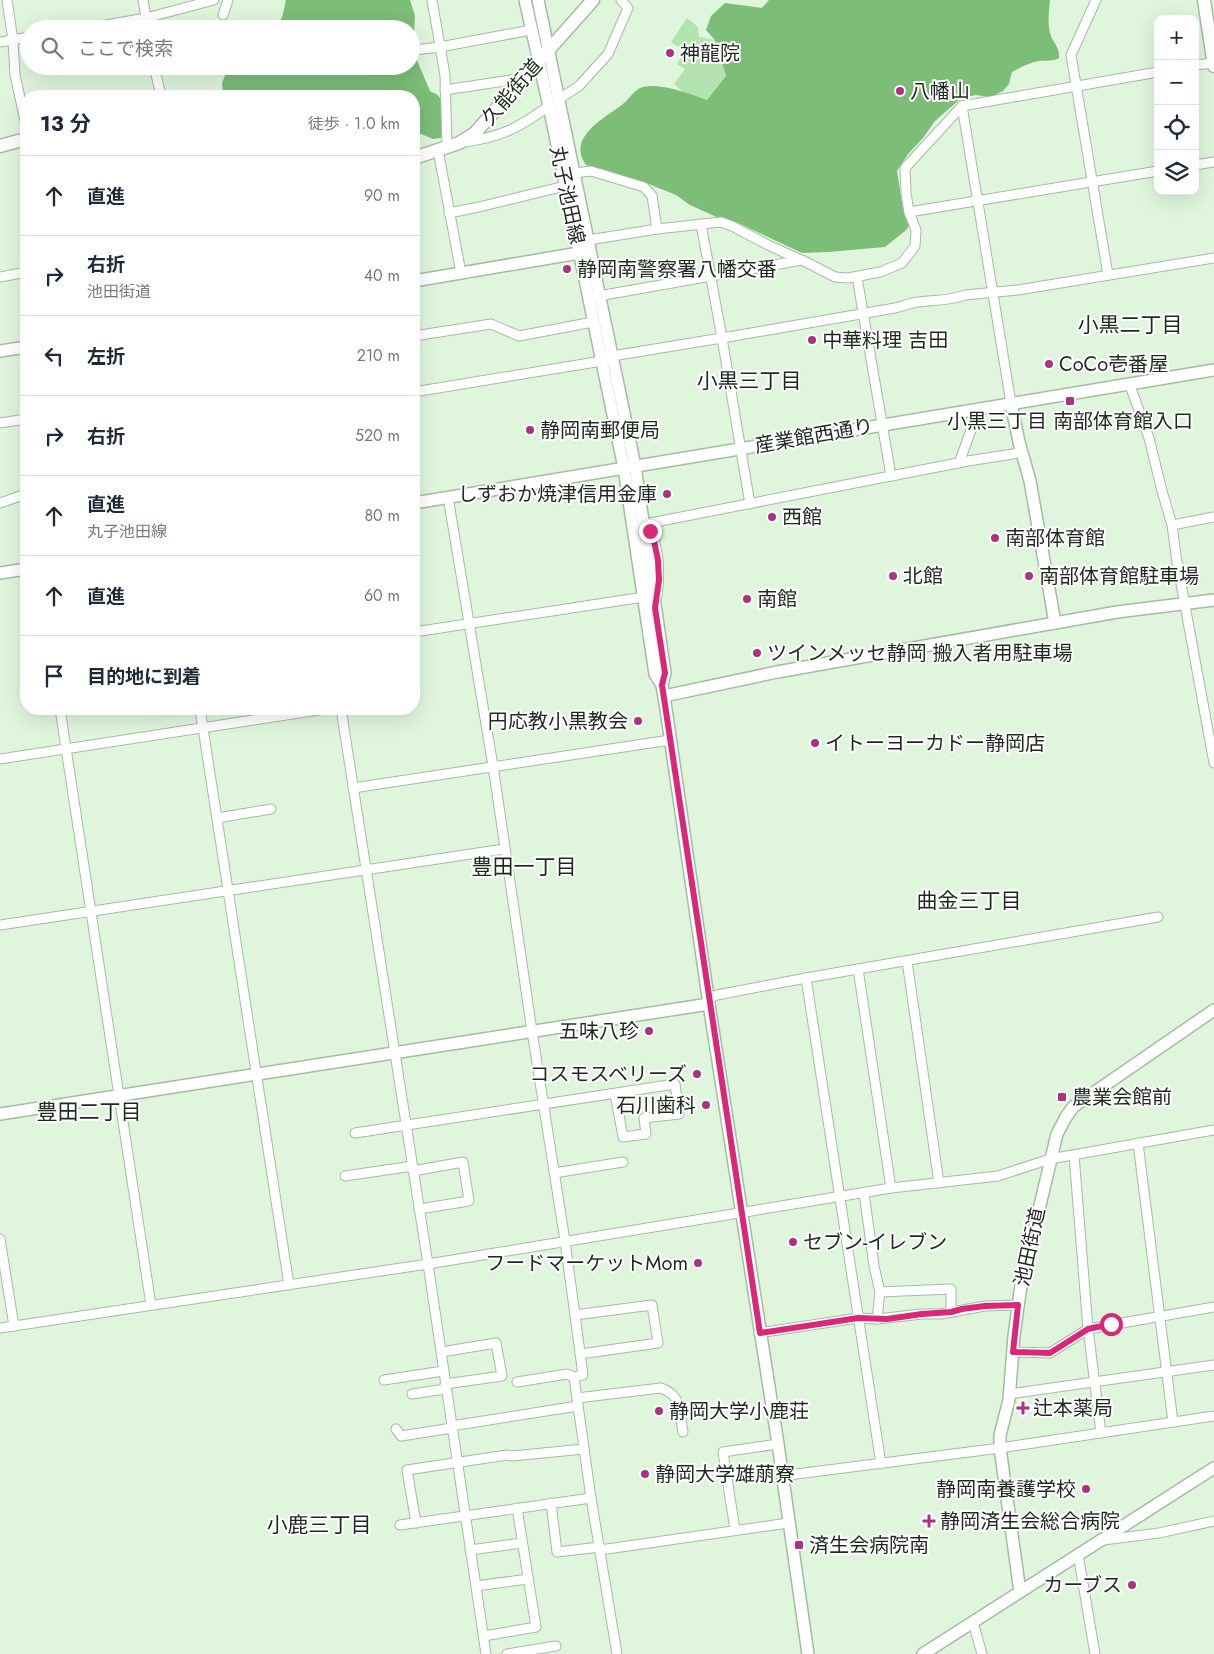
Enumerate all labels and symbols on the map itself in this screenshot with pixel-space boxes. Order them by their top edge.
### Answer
place label: 神龍院 [680,39,740,68]
marker: 神龍院 [664,47,676,59]
street label: 久能街道 [475,52,549,132]
place label: 八幡山 [910,77,970,106]
marker: 八幡山 [894,85,906,97]
street label: 丸子池田線 [542,143,592,247]
place label: 静岡南警察署八幡交番 [577,255,777,284]
marker: 静岡南警察署八幡交番 [561,263,573,275]
district label: 小黒二丁目 [1078,310,1183,340]
place label: 中華料理 吉田 [822,326,948,355]
marker: 中華料理 吉田 [806,334,818,346]
place label: CoCo壱番屋 [1059,350,1168,379]
marker: CoCo壱番屋 [1043,358,1055,370]
district label: 小黒三丁目 [697,366,802,396]
marker: 小黒三丁目 南部体育館入口 [1064,395,1076,407]
place label: 小黒三丁目 南部体育館入口 [947,407,1193,436]
street label: 産業館西通り [752,411,876,461]
place label: 静岡南郵便局 [540,416,660,445]
marker: 静岡南郵便局 [524,424,536,436]
place label: しずおか焼津信用金庫 [457,480,657,509]
marker: しずおか焼津信用金庫 [661,488,673,500]
place label: 西館 [782,503,822,532]
marker: 西館 [766,511,778,523]
route end [639,520,662,543]
place label: 南部体育館 [1005,524,1105,553]
marker: 南部体育館 [989,532,1001,544]
place label: 北館 [903,562,943,591]
place label: 南部体育館駐車場 [1039,562,1199,591]
marker: 北館 [887,570,899,582]
marker: 南部体育館駐車場 [1023,570,1035,582]
place label: 南館 [757,585,797,614]
marker: 南館 [741,593,753,605]
place label: ツインメッセ静岡 搬入者用駐車場 [767,639,1072,668]
marker: ツインメッセ静岡 搬入者用駐車場 [751,647,763,659]
place label: 円応教小黒教会 [488,707,628,736]
marker: 円応教小黒教会 [632,715,644,727]
place label: イトーヨーカドー静岡店 [825,729,1045,758]
marker: イトーヨーカドー静岡店 [809,737,821,749]
district label: 豊田一丁目 [472,852,577,882]
district label: 曲金三丁目 [917,886,1022,916]
place label: 五味八珍 [559,1017,639,1046]
marker: 五味八珍 [643,1025,655,1037]
place label: コスモスベリーズ [529,1060,687,1089]
marker: コスモスベリーズ [691,1068,703,1080]
place label: 農業会館前 [1072,1083,1172,1112]
place label: 石川歯科 [616,1091,696,1120]
marker: 農業会館前 [1056,1091,1068,1103]
district label: 豊田二丁目 [37,1097,142,1127]
marker: 石川歯科 [700,1099,712,1111]
street label: 池田街道 [1008,1205,1052,1289]
place label: セブン-イレブン [803,1228,947,1257]
marker: セブン-イレブン [787,1236,799,1248]
place label: フードマーケットMom [485,1249,688,1278]
marker: フードマーケットMom [692,1257,704,1269]
route start [1100,1313,1123,1336]
place label: 辻本薬局 [1033,1394,1113,1423]
place label: 静岡大学小鹿荘 [669,1397,809,1426]
marker: 辻本薬局 [1017,1402,1029,1414]
marker: 静岡大学小鹿荘 [653,1405,665,1417]
place label: 静岡大学雄萠寮 [655,1460,795,1489]
marker: 静岡大学雄萠寮 [639,1468,651,1480]
place label: 静岡南養護学校 [936,1475,1076,1504]
marker: 静岡南養護学校 [1080,1483,1092,1495]
place label: 静岡済生会総合病院 [940,1507,1120,1536]
district label: 小鹿三丁目 [267,1510,372,1540]
marker: 静岡済生会総合病院 [922,1514,936,1528]
place label: 済生会病院南 [809,1531,929,1560]
marker: 済生会病院南 [793,1539,805,1551]
place label: カーブス [1043,1571,1122,1600]
marker: カーブス [1126,1579,1138,1591]

